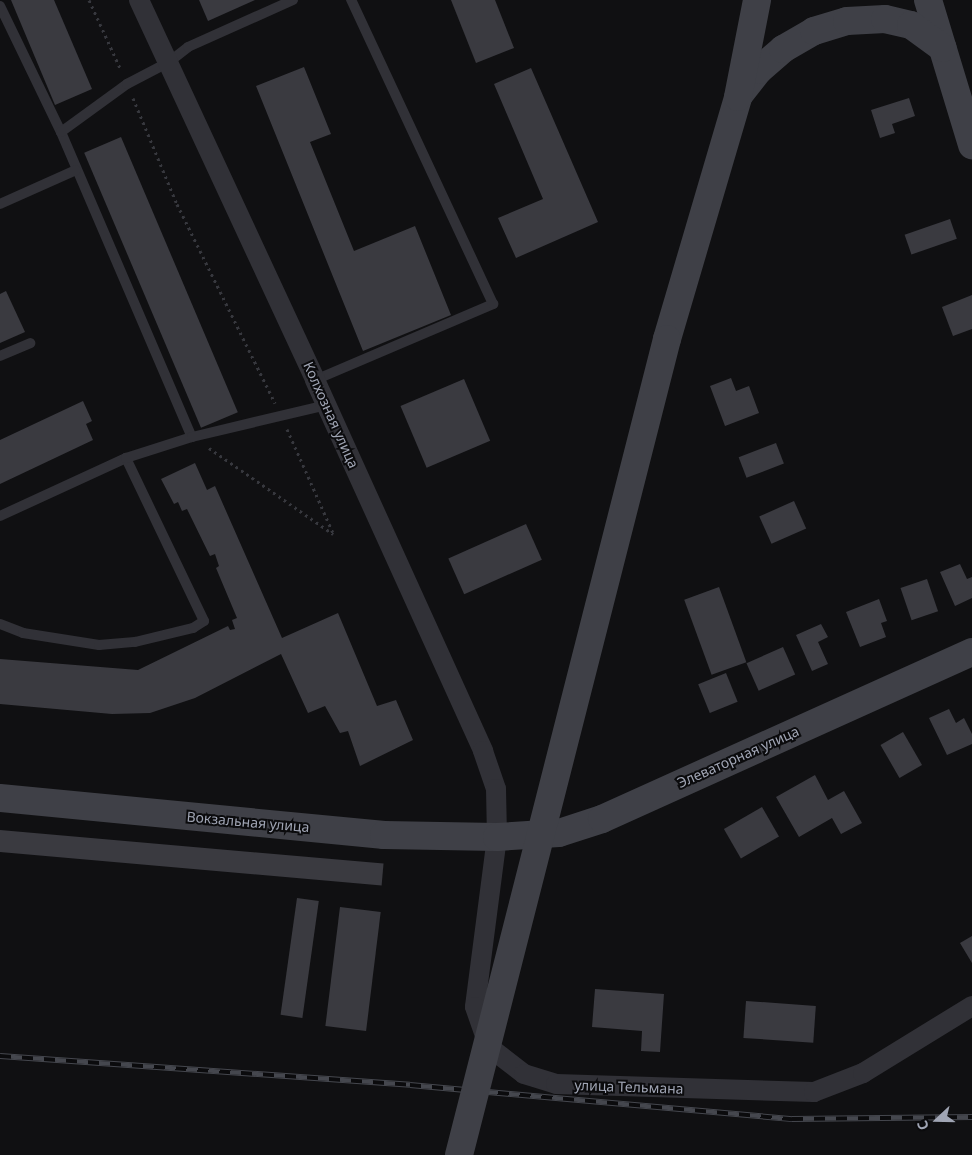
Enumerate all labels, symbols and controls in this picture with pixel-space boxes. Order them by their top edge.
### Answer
street label: Колхозная улица [300,359,362,471]
street label: Элеваторная улица [675,723,801,791]
street label: Вокзальная улица [186,808,310,836]
street label: улица Тельмана [574,1077,684,1097]
north arrow [912,1095,962,1145]
text: С [912,1118,933,1133]

